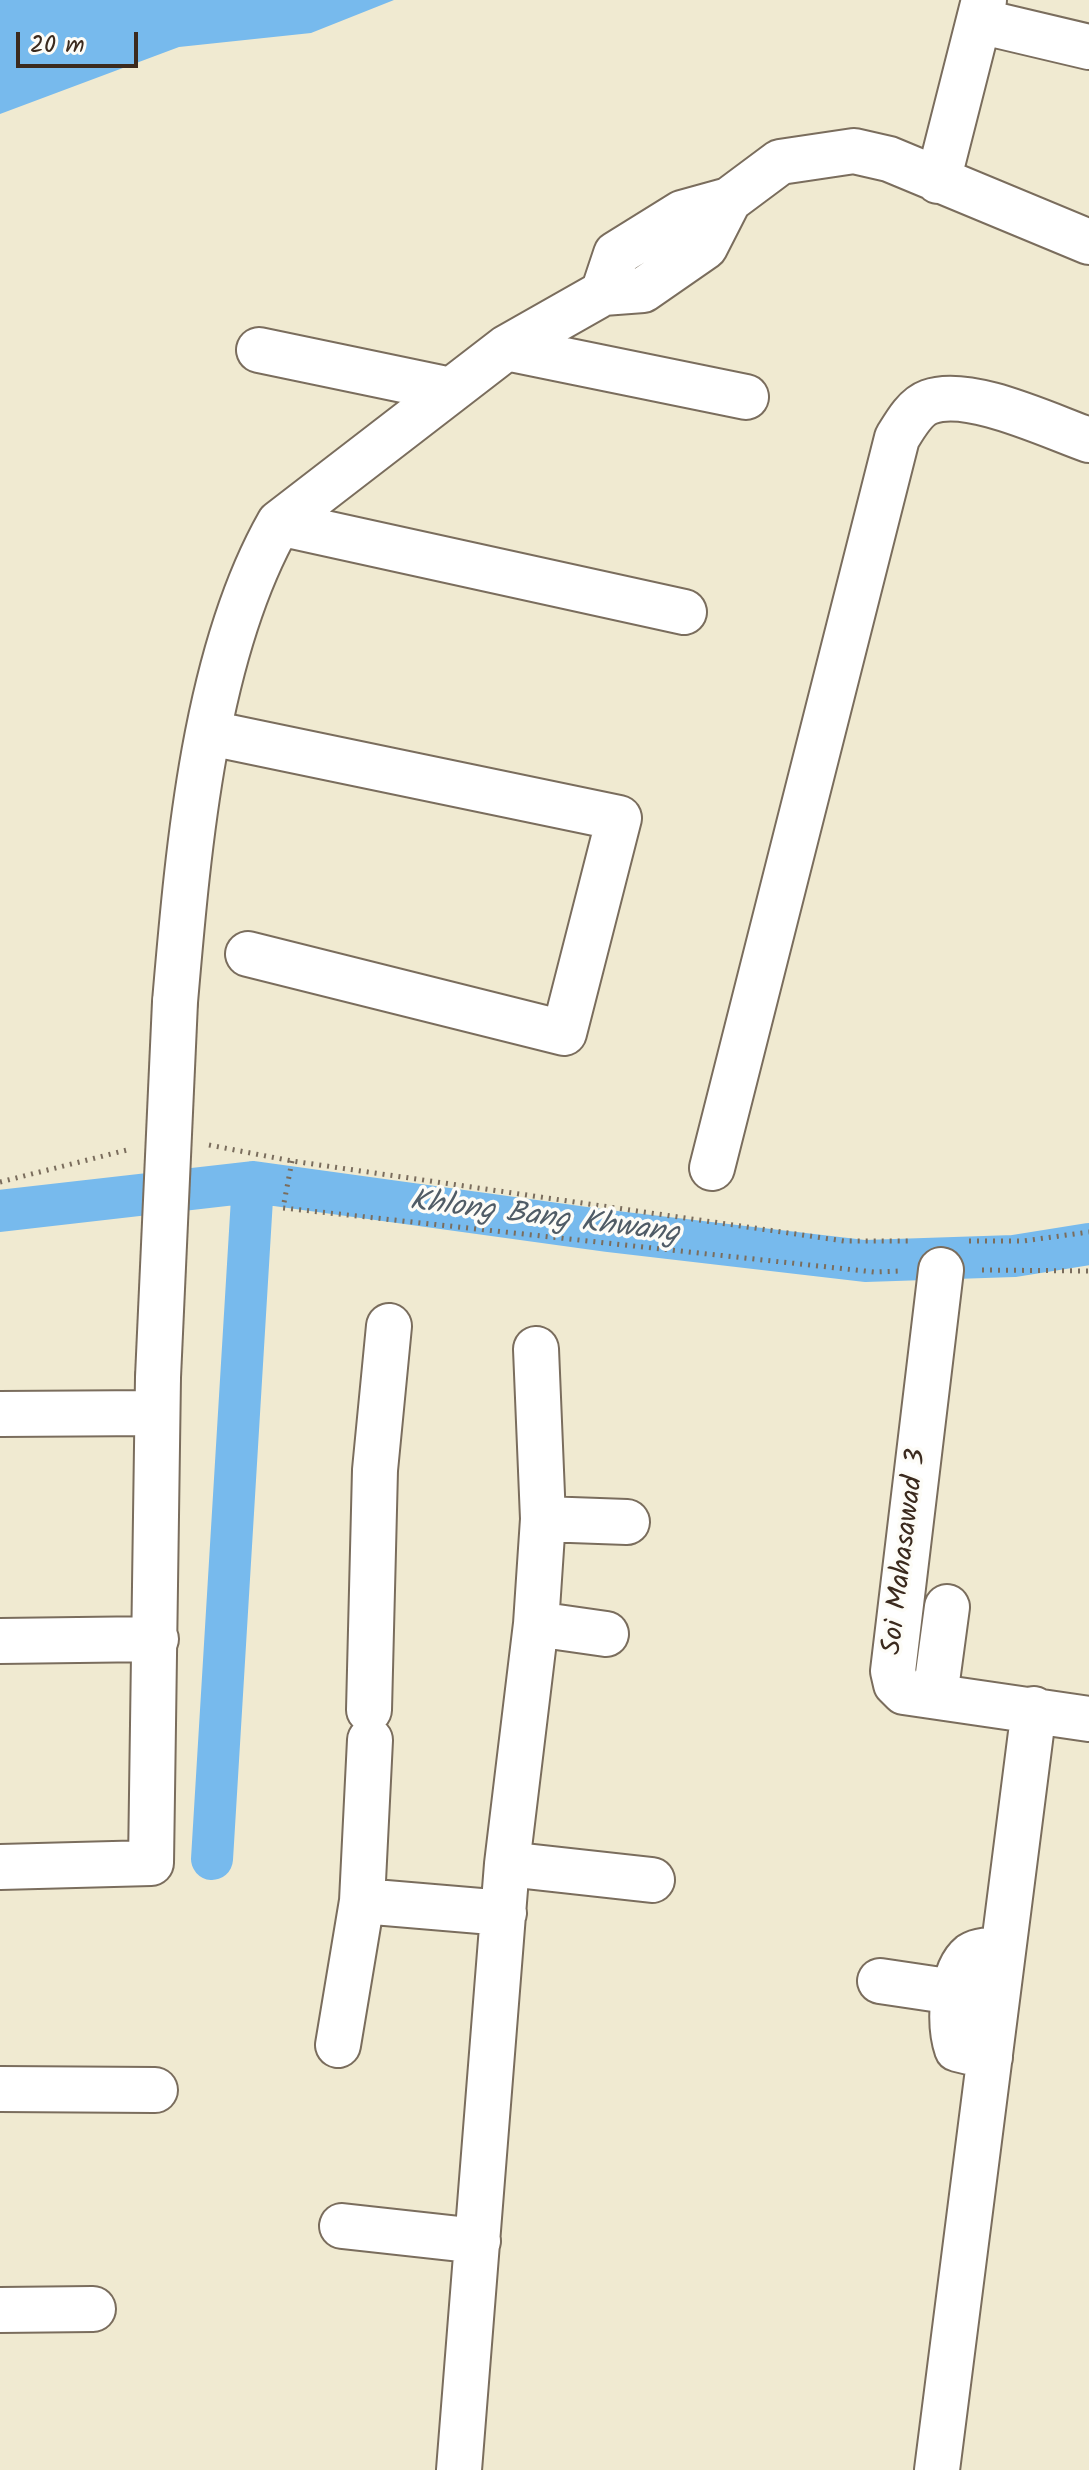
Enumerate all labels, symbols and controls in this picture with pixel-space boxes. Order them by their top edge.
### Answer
scale bar [20,16,142,66]
text: 20 m [30,26,85,65]
water label: Khlong Bang Khwang [407,1186,681,1254]
street label: Soi Mahasawad 3 [878,1447,936,1657]

